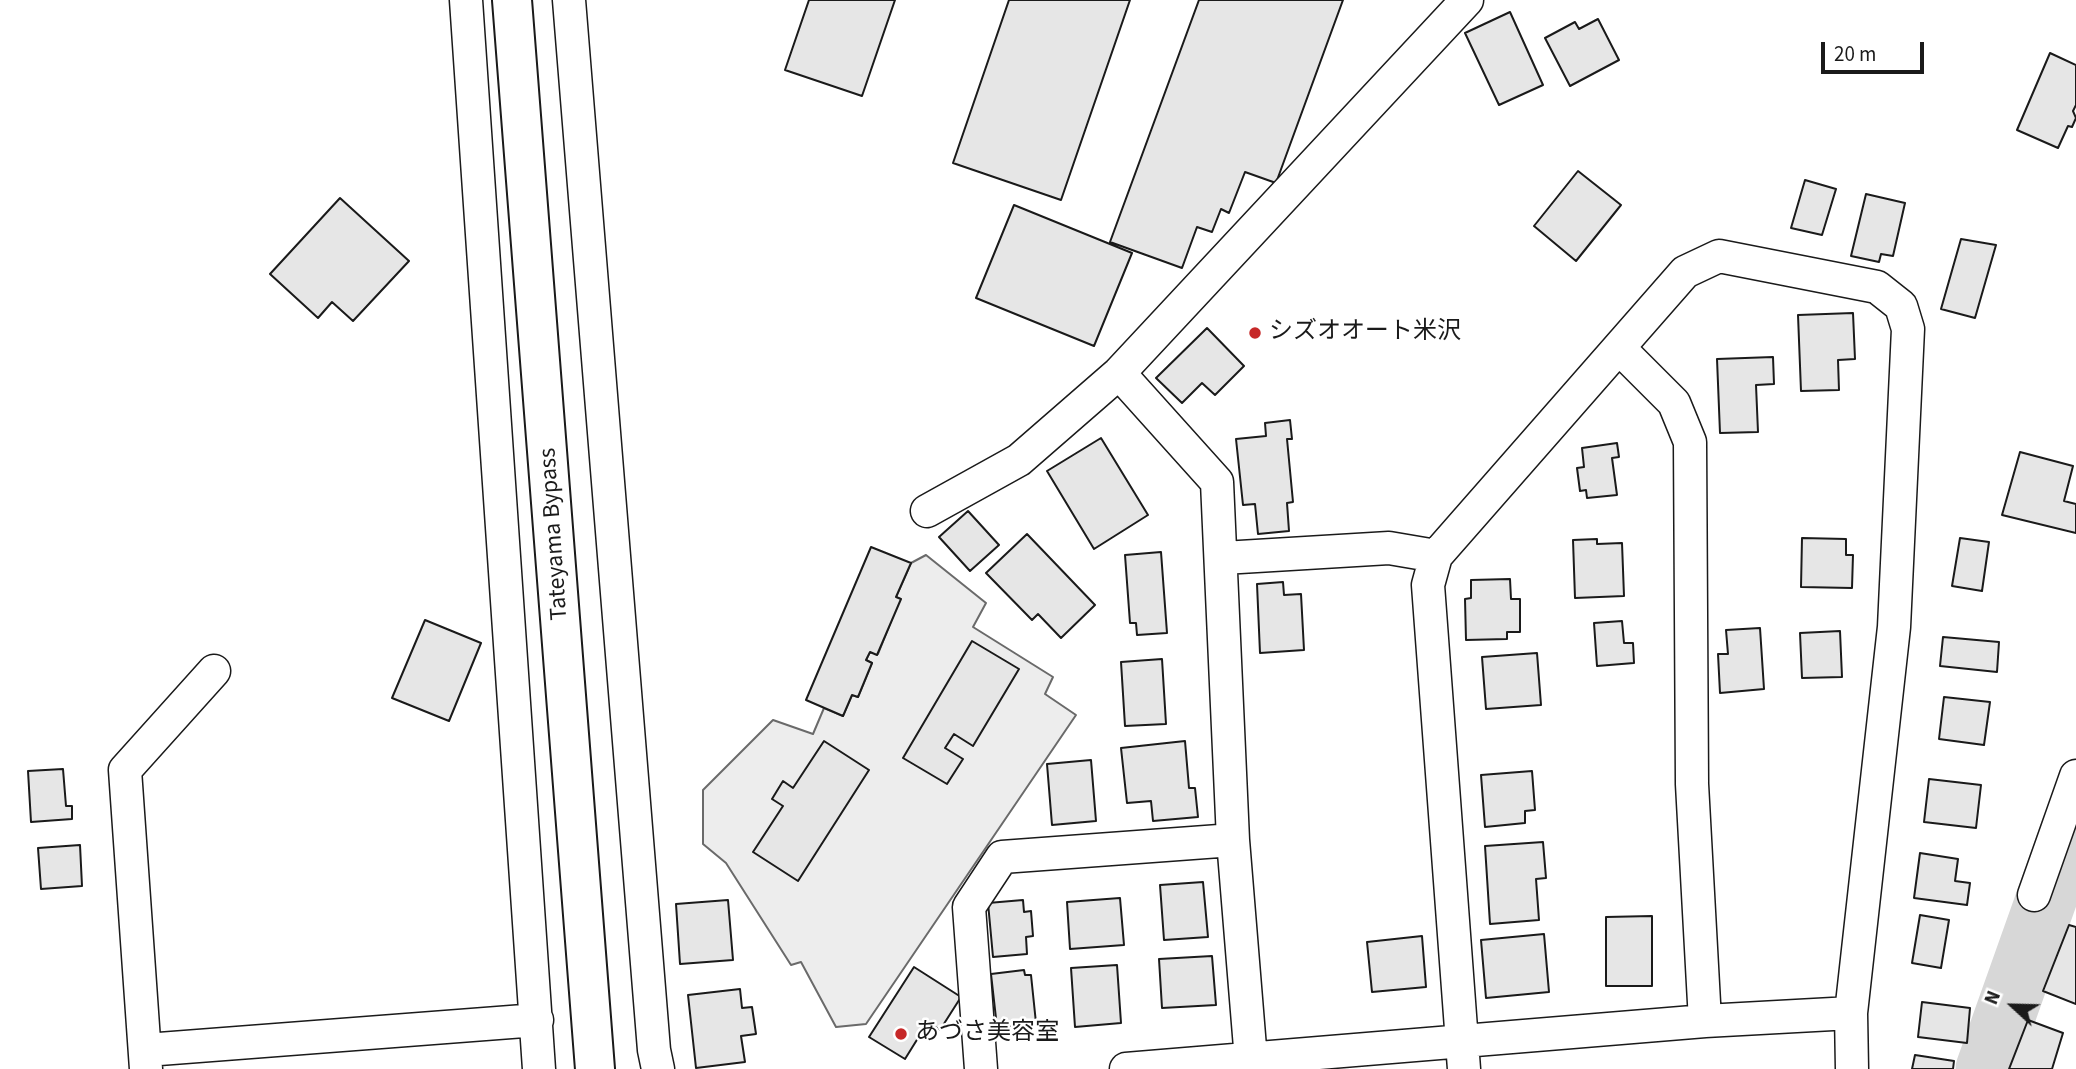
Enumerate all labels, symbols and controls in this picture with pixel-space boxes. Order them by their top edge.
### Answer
scale bar [1824,28,1927,72]
text: 20 m [1834,39,1876,69]
place label: シズオオート米沢 [1269,319,1461,347]
marker: シズオオート米沢 [1247,325,1263,341]
street label: Tateyama Bypass [535,447,575,621]
north arrow [1978,971,2048,1041]
text: N [1978,987,2008,1009]
place label: あづさ美容室 [915,1020,1059,1048]
marker: あづさ美容室 [893,1026,909,1042]

